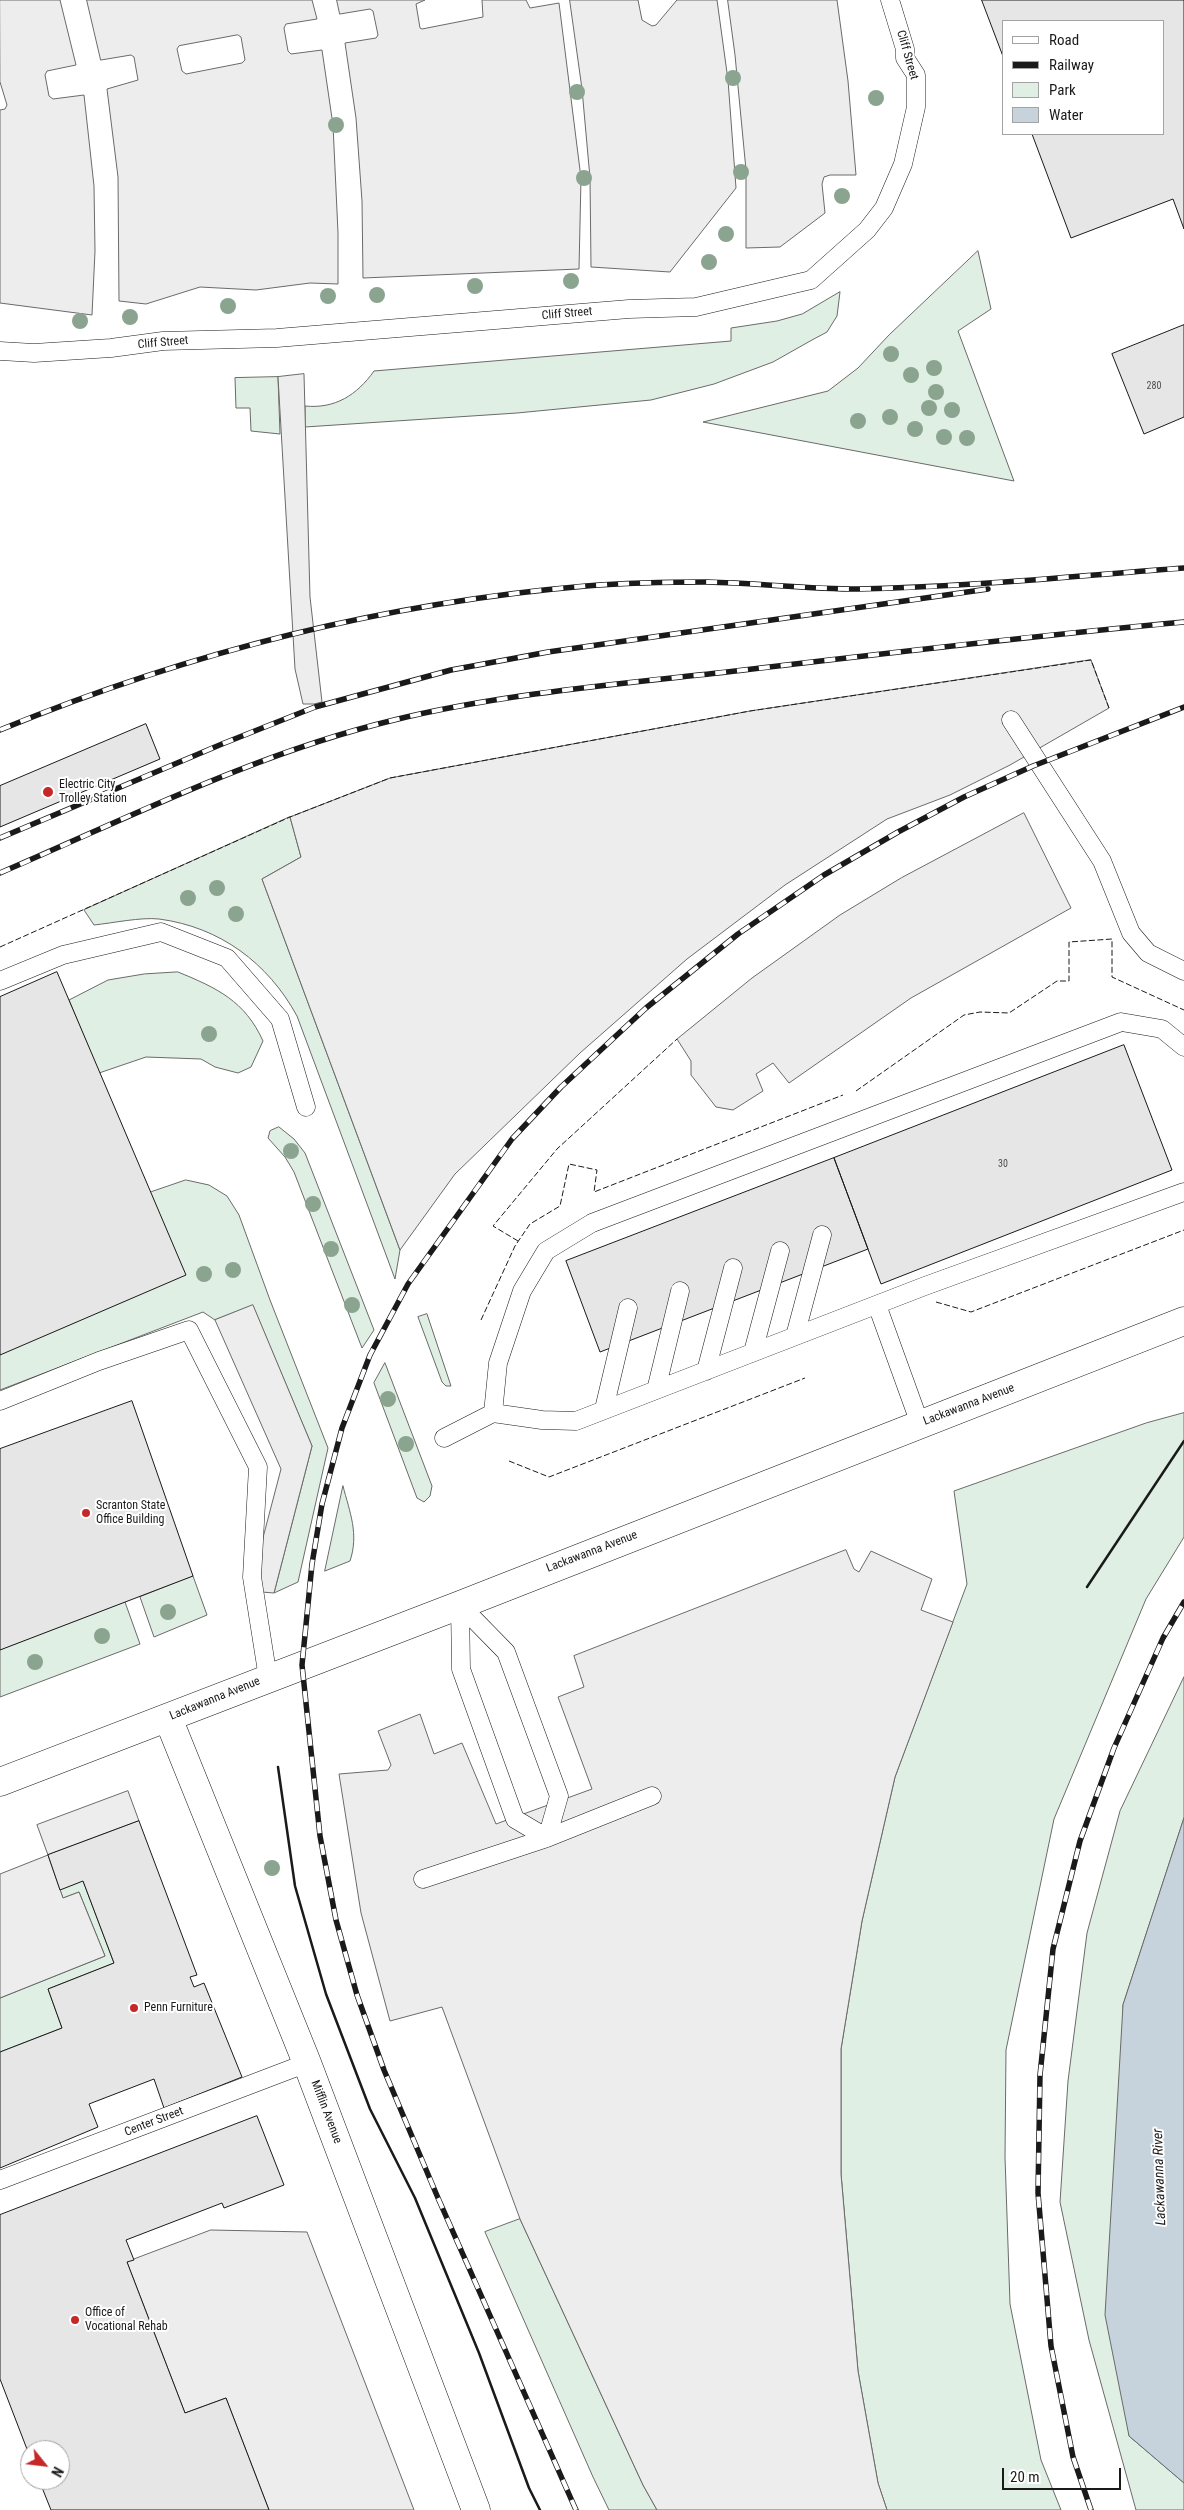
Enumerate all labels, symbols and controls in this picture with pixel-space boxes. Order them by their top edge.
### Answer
legend [1002,20,1164,135]
street label: Cliff Street [893,29,921,81]
text: Road [1049,31,1079,49]
text: Railway [1049,56,1094,74]
text: Park [1049,81,1076,99]
text: Water [1049,106,1083,124]
street label: Cliff Street [541,305,593,323]
street label: Cliff Street [137,334,189,352]
house number: 280 [1147,380,1161,392]
place label: Electric City Trolley Station [59,778,127,806]
marker: Electric City Trolley Station [41,785,55,799]
house number: 30 [998,1158,1008,1170]
street label: Lackawanna Avenue [921,1381,1017,1429]
place label: Scranton State Office Building [96,1499,165,1527]
marker: Scranton State Office Building [80,1507,92,1519]
street label: Lackawanna Avenue [544,1528,640,1576]
street label: Lackawanna Avenue [168,1674,262,1724]
place label: Penn Furniture [144,2001,213,2015]
marker: Penn Furniture [128,2002,140,2014]
street label: Mifflin Avenue [307,2078,345,2146]
street label: Center Street [123,2104,185,2140]
water label: Lackawanna River [1150,2128,1170,2226]
place label: Office of Vocational Rehab [85,2306,168,2334]
marker: Office of Vocational Rehab [69,2314,81,2326]
north arrow [20,2440,70,2490]
scale bar [1004,2458,1123,2490]
text: N [48,2464,66,2479]
text: 20 m [1010,2468,1040,2486]

